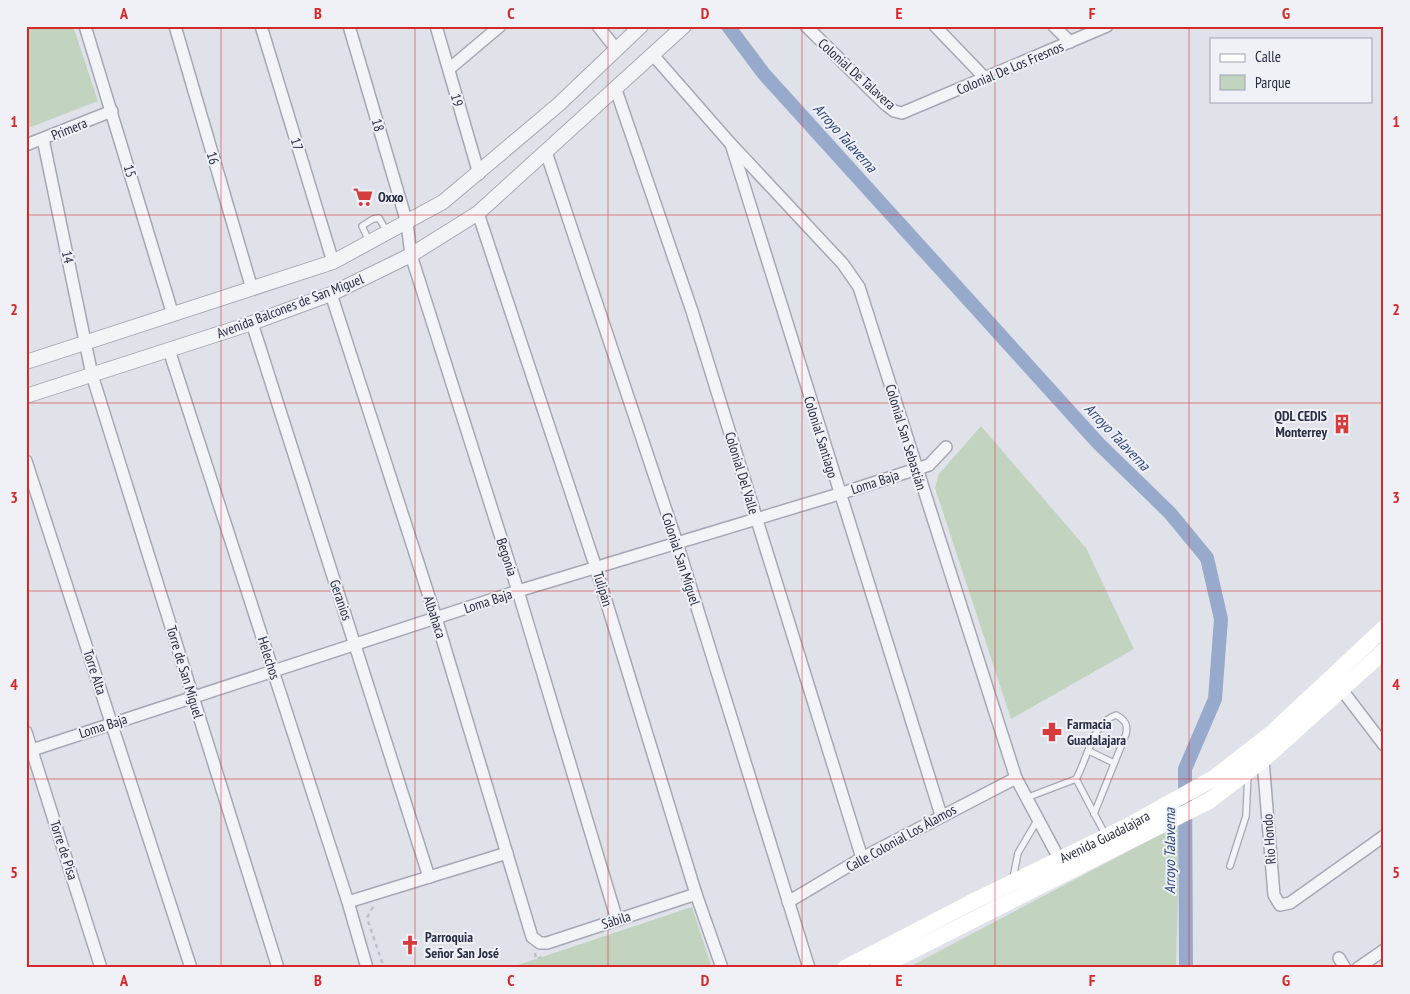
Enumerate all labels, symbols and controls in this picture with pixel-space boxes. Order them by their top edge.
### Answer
text: A [119,3,129,23]
text: B [314,3,322,23]
text: C [507,3,515,23]
text: D [701,3,710,23]
text: E [896,3,903,23]
text: F [1089,3,1096,23]
text: G [1282,3,1290,23]
street label: Colonial De Talavera [814,34,900,114]
street label: Colonial De Los Fresnos [954,37,1066,99]
legend [1210,38,1372,102]
text: Calle [1255,47,1281,66]
text: Parque [1255,73,1291,92]
street label: 19 [447,91,467,109]
water label: Arroyo Talaverna [809,99,882,177]
text: 1 [10,111,18,131]
text: 1 [1392,111,1400,131]
street label: Primera [48,114,90,144]
street label: 18 [368,116,388,134]
street label: 17 [287,135,307,153]
street label: 16 [203,149,223,167]
street label: 15 [120,162,140,180]
supermarket icon: Oxxo [352,186,374,208]
place label: Oxxo [378,188,404,206]
street label: 14 [58,249,78,266]
street label: Avenida Balcones de San Miguel [214,269,367,342]
text: 2 [10,299,18,319]
text: 2 [1392,299,1400,319]
street label: Colonial San Sebastián [881,382,931,492]
street label: Colonial Santiago [800,394,842,480]
water label: Arroyo Talaverna [1081,399,1155,475]
place label: QDL CEDIS Monterrey [1274,407,1327,441]
building icon: QDL CEDIS Monterrey [1331,413,1353,435]
street label: Colonial Del Valle [721,430,763,517]
street label: Loma Baja [849,466,901,498]
text: 3 [10,487,18,507]
text: 3 [1392,487,1400,507]
street label: Colonial San Miguel [658,510,705,608]
street label: Begonia [492,536,522,578]
street label: Tulipán [589,569,617,609]
street label: Geranios [326,577,356,623]
street label: Loma Baja [462,585,514,617]
street label: Albahaca [420,593,450,641]
street label: Torre de San Miguel [162,623,208,721]
street label: Helechos [254,634,284,682]
street label: Torre Alta [79,647,111,697]
text: 4 [10,674,18,694]
text: 4 [1392,674,1400,694]
street label: Loma Baja [77,710,129,742]
place label: Farmacia Guadalajara [1067,715,1126,749]
pharmacy icon: Farmacia Guadalajara [1041,721,1063,743]
street label: Calle Colonial Los Álamos [843,800,960,876]
street label: Avenida Guadalajara [1057,807,1153,867]
water label: Arroyo Talaverna [1160,807,1179,894]
street label: Rio Hondo [1258,813,1280,865]
street label: Torre de Pisa [46,818,82,882]
text: 5 [10,862,18,882]
text: 5 [1392,862,1400,882]
street label: Sábila [599,907,633,933]
place label: Parroquia Señor San José [425,928,499,962]
church icon: Parroquia Señor San José [399,934,421,956]
text: A [119,970,129,990]
text: B [314,970,322,990]
text: C [507,970,515,990]
text: D [701,970,710,990]
text: E [896,970,903,990]
text: F [1089,970,1096,990]
text: G [1282,970,1290,990]

